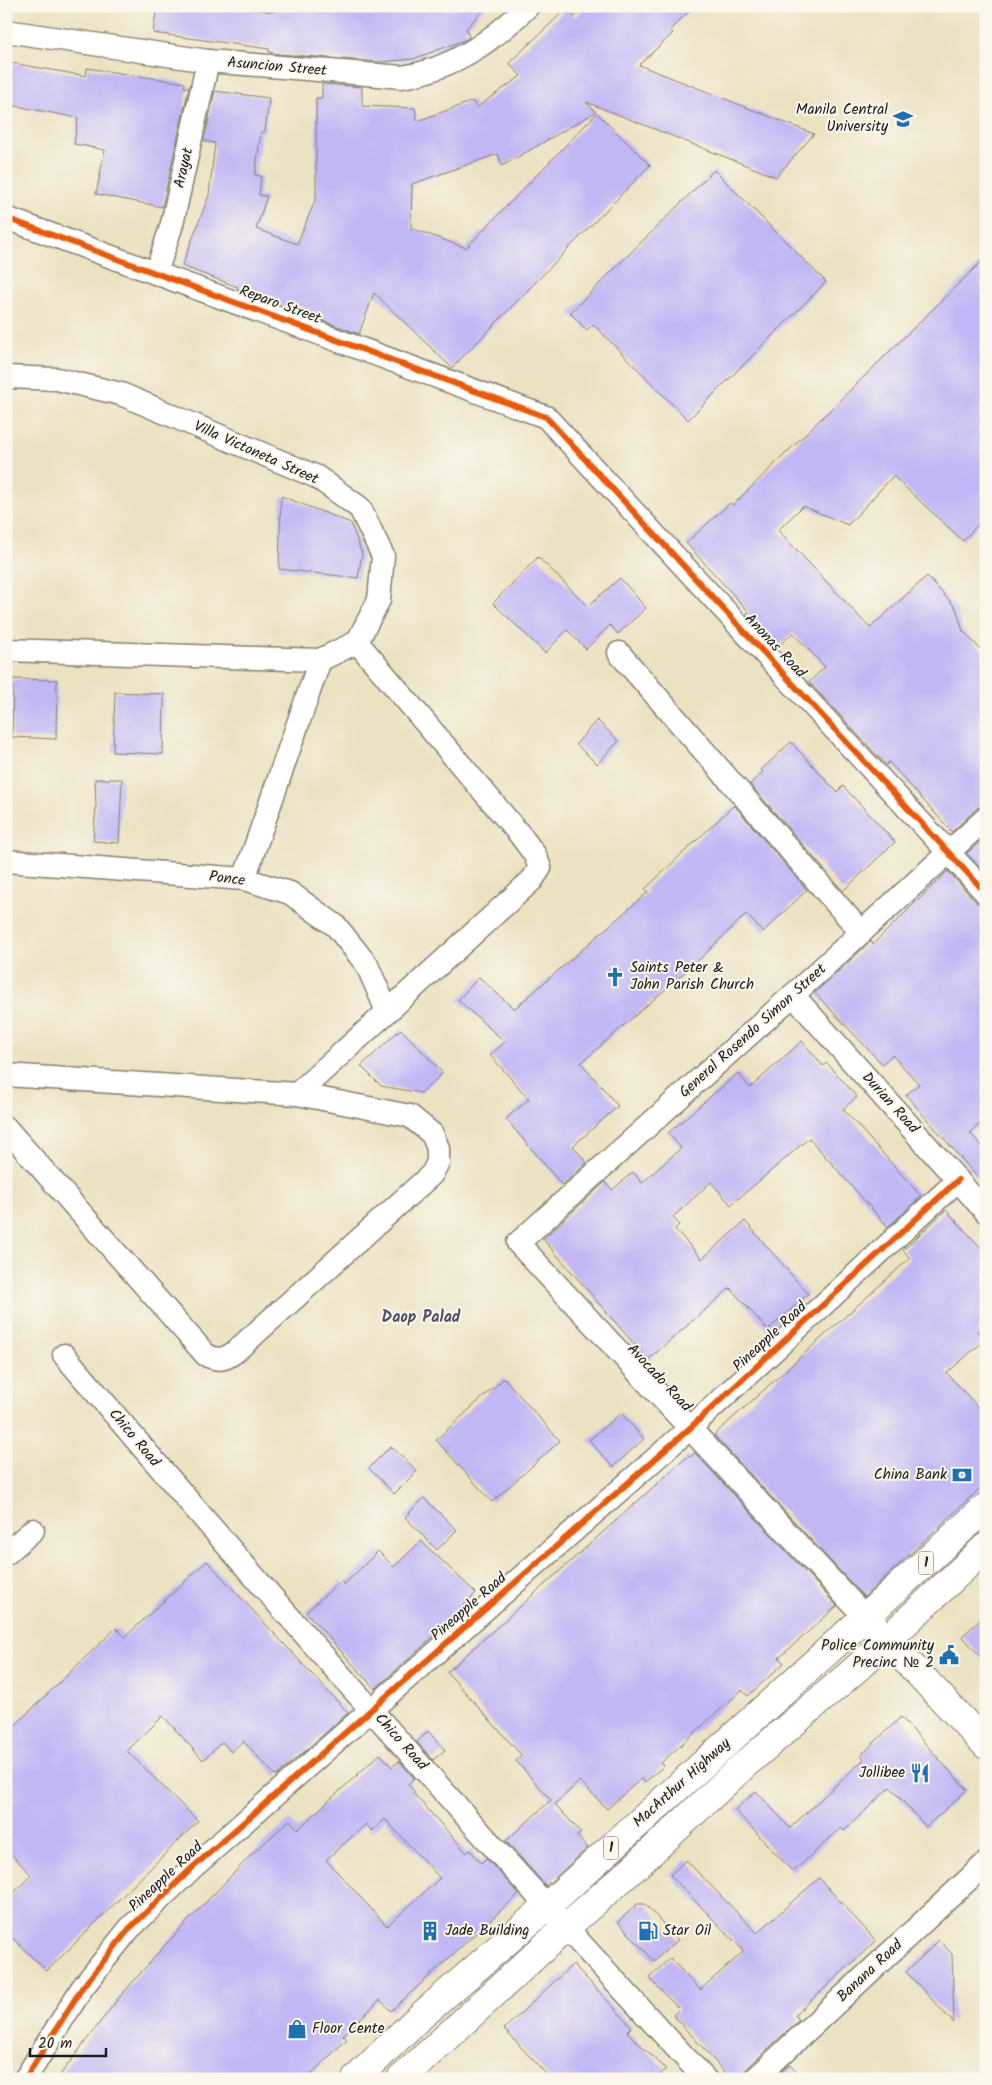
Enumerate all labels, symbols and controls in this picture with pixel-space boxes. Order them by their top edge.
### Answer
street label: Asuncion Street [226,51,328,83]
place label: Manila Central University [796,98,889,139]
school or university icon: Manila Central University [892,108,914,130]
street label: Arayat [168,145,200,191]
street label: Reparo Street [236,279,324,331]
street label: Villa Victoneta Street [190,415,322,491]
street label: Anonas Road [738,608,812,684]
street label: Ponce [207,865,247,893]
place label: Saints Peter & John Parish Church [630,956,754,997]
street label: General Rosendo Simon Street [674,958,832,1104]
church icon: Saints Peter & John Parish Church [604,966,626,988]
street label: Durian Road [855,1067,925,1140]
street label: Pineapple Road [727,1296,813,1378]
district label: Daop Palad [382,1305,461,1330]
street label: Avocado Road [621,1338,698,1418]
street label: Chico Road [102,1403,166,1473]
place label: China Bank [874,1463,948,1487]
bank icon: China Bank [951,1464,973,1486]
road number: 1 [918,1552,934,1575]
street label: Pineapple Road [426,1567,513,1647]
place label: Police Community Precinc № 2 [821,1634,935,1675]
public building icon: Police Community Precinc № 2 [938,1644,960,1666]
street label: Chico Road [369,1708,434,1776]
street label: MacArthur Highway [628,1732,737,1834]
place label: Jollibee [859,1761,905,1785]
restaurant icon: Jollibee [909,1762,931,1784]
street label: Pineapple Road [123,1836,209,1918]
road number: 1 [604,1836,618,1860]
place label: Jade Building [445,1919,530,1943]
place label: Star Oil [663,1919,712,1943]
building icon: Jade Building [419,1920,441,1942]
fuel station icon: Star Oil [637,1920,659,1942]
street label: Banana Road [832,1934,909,2008]
place label: Floor Cente [312,2017,385,2041]
shop icon: Floor Cente [286,2018,308,2040]
scale bar [30,2025,106,2057]
text: 20 m [38,2032,72,2056]

